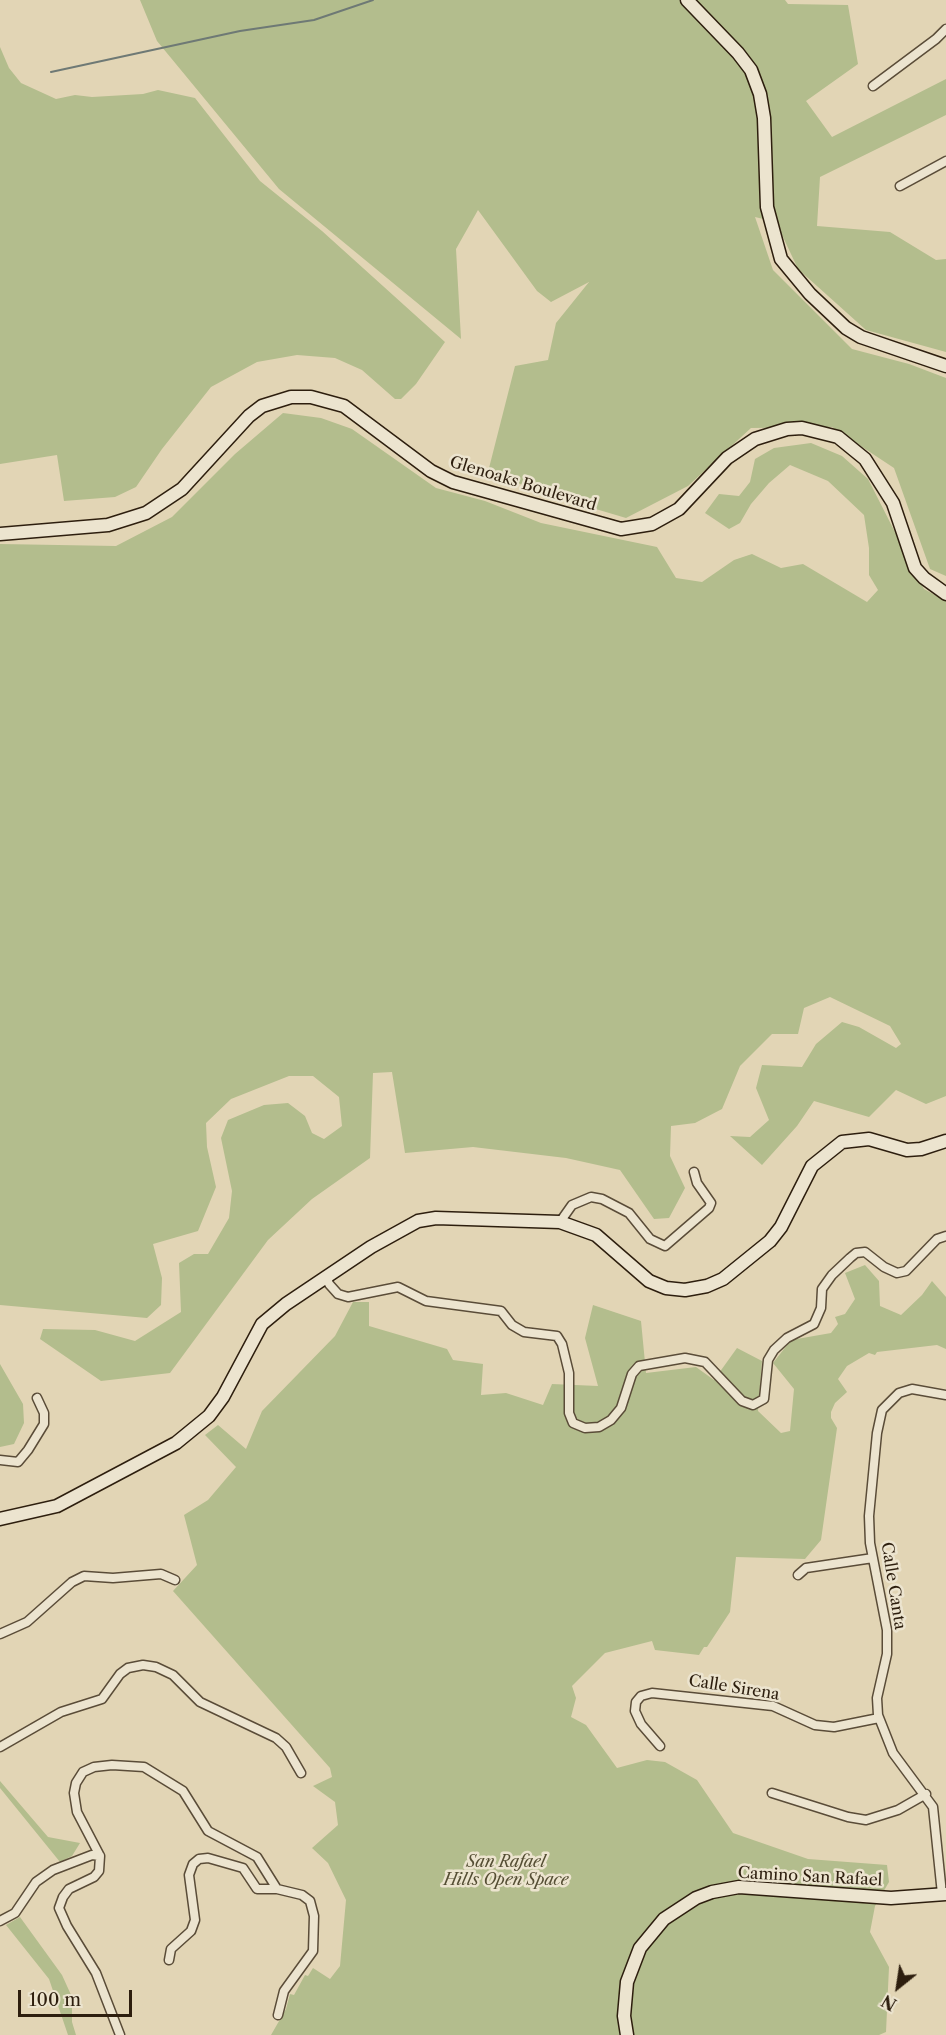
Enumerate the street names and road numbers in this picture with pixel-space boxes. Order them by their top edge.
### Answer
street label: Glenoaks Boulevard [447,453,599,515]
street label: Calle Canta [877,1541,909,1631]
street label: Calle Sirena [687,1671,781,1705]
street label: Camino San Rafael [737,1864,883,1890]

